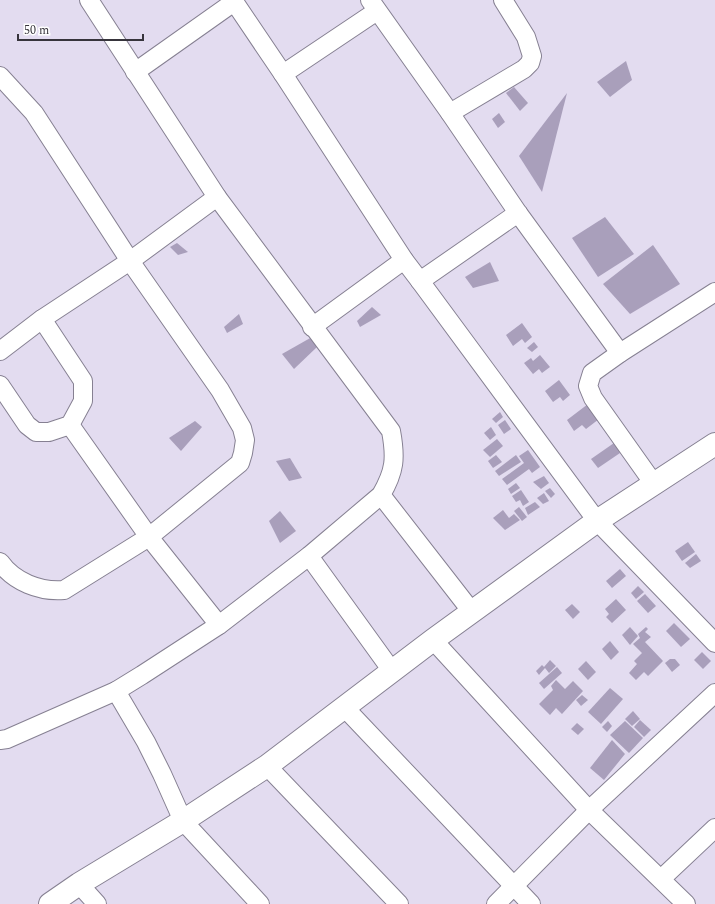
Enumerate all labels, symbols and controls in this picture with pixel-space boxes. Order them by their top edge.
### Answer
scale bar [18,16,143,42]
text: 50 m [24,21,49,40]

